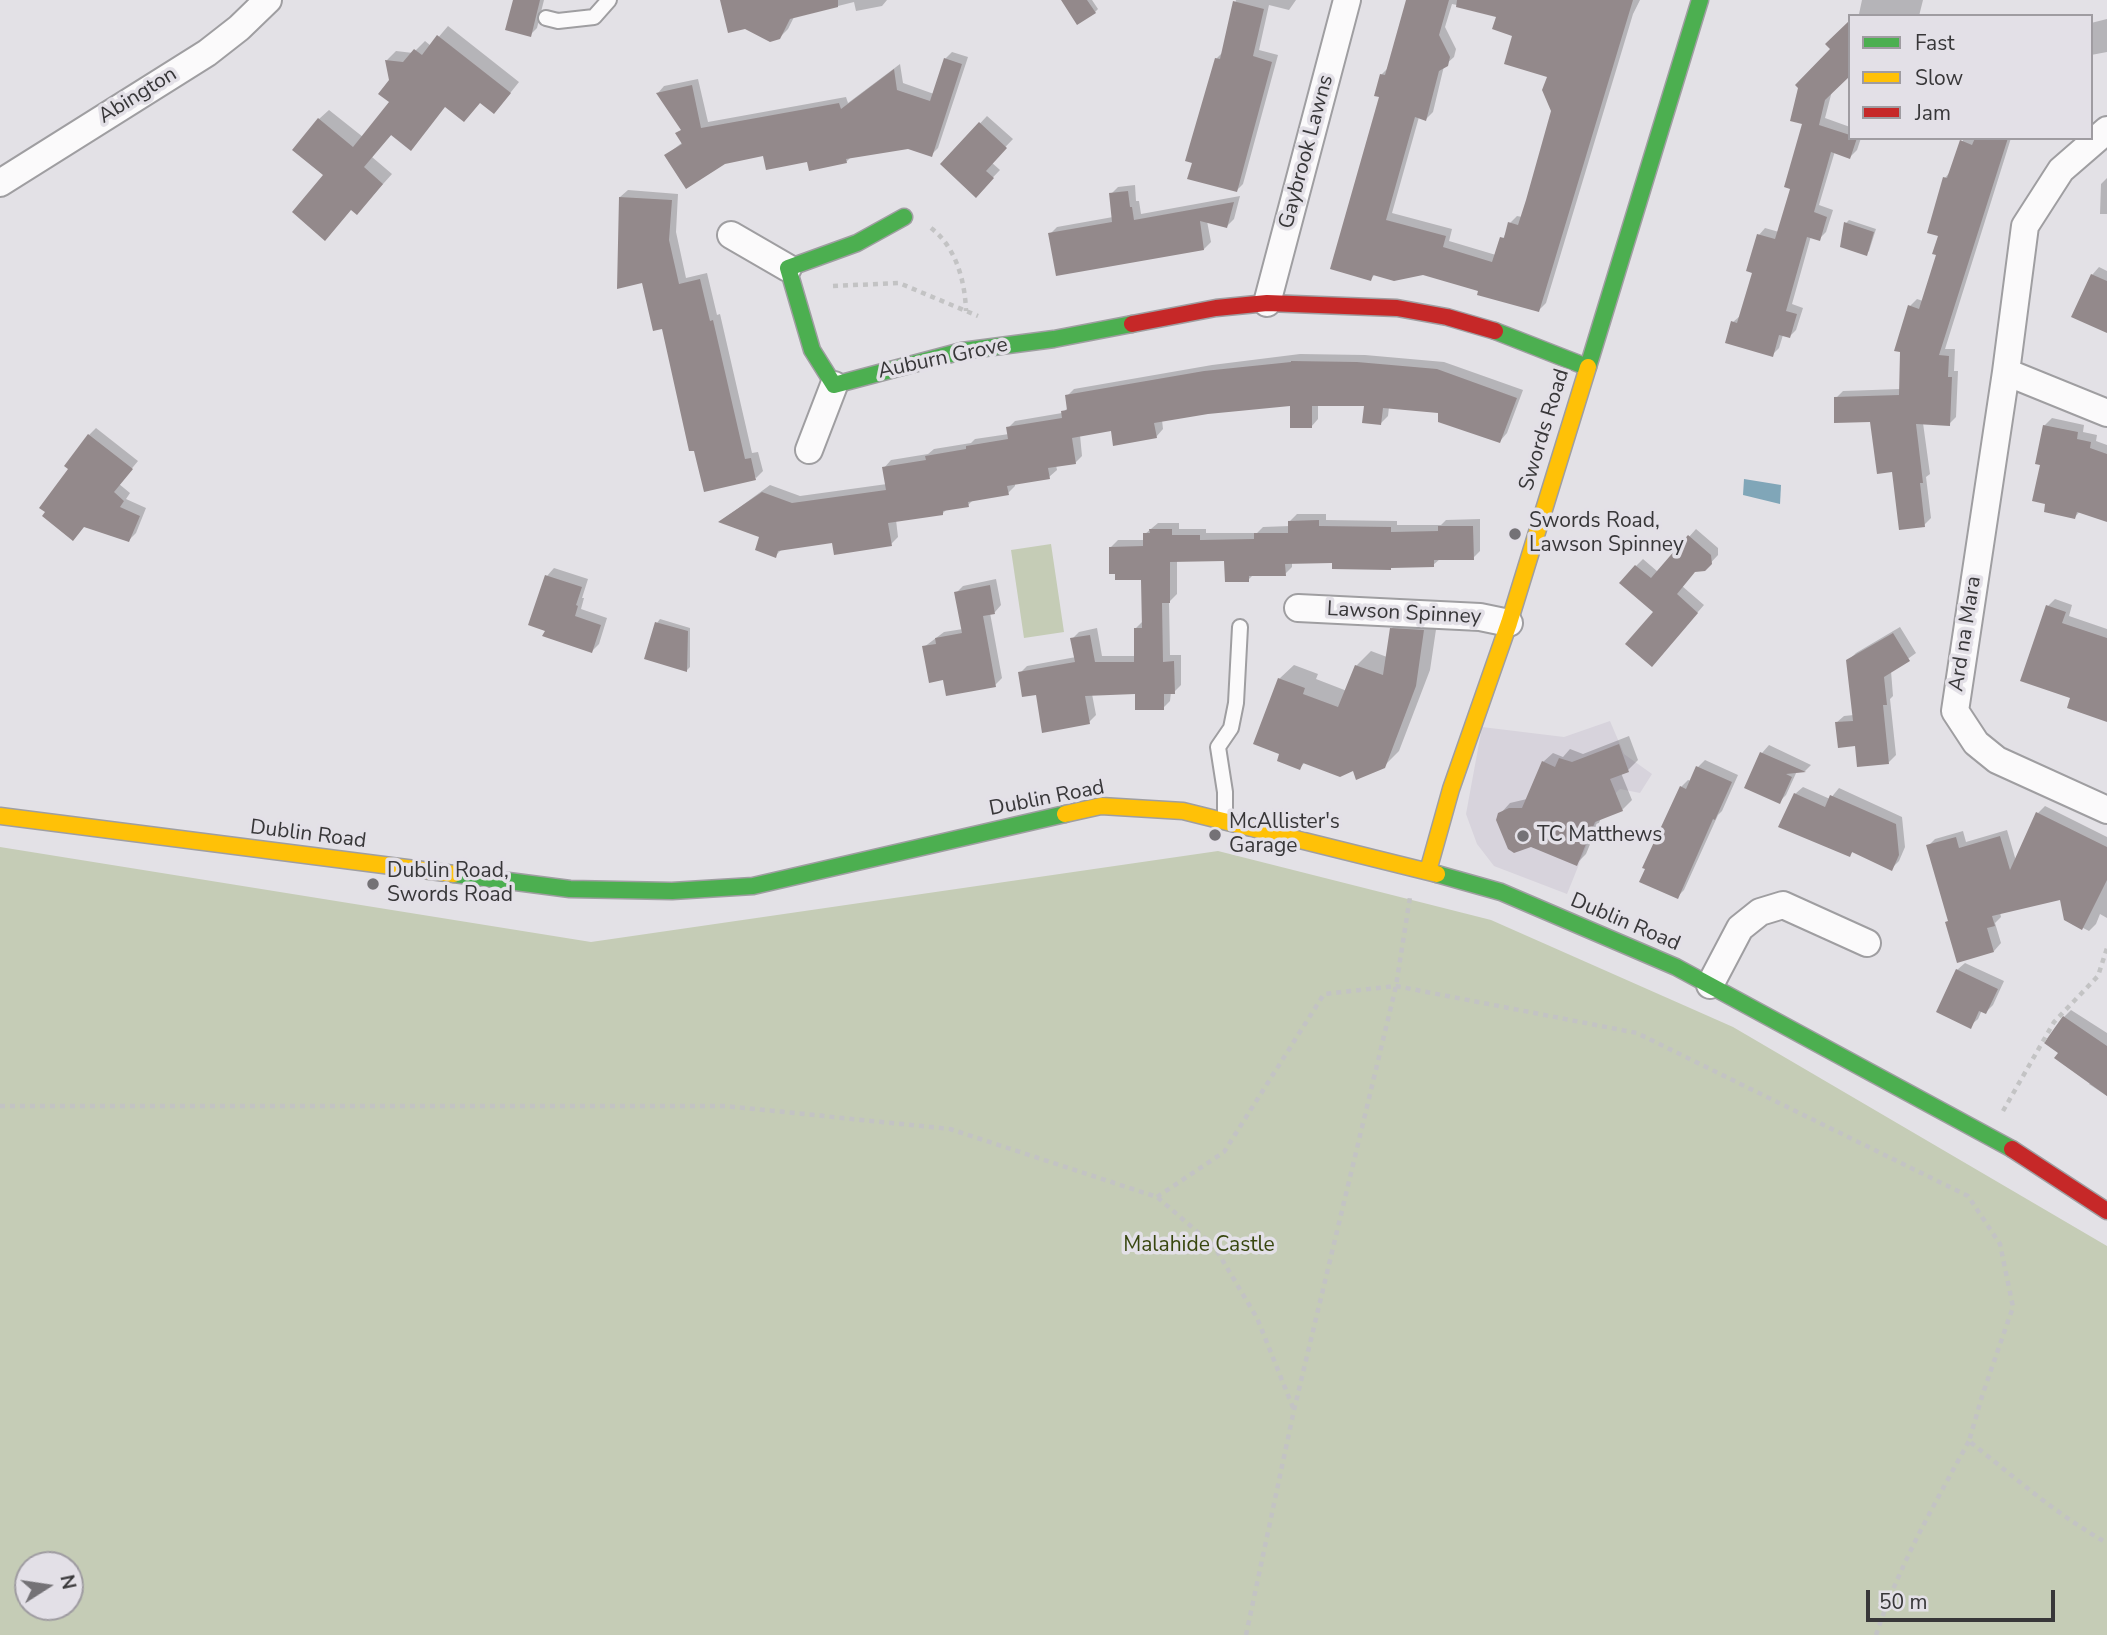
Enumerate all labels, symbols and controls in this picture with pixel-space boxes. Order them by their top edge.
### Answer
legend [1848,14,2093,140]
text: Fast [1915,29,1955,57]
street label: Abington [94,62,182,130]
text: Slow [1915,64,1963,92]
street label: Gaybrook Lawns [1274,72,1340,232]
text: Jam [1915,99,1951,127]
street label: Auburn Grove [876,333,1010,385]
street label: Swords Road [1515,366,1575,494]
place label: Swords Road, Lawson Spinney [1529,509,1684,559]
marker: Swords Road, Lawson Spinney [1507,526,1523,542]
street label: Ard na Mara [1944,575,1988,693]
street label: Lawson Spinney [1326,597,1482,631]
street label: Dublin Road [987,775,1107,823]
place label: McAllister's Garage [1229,810,1340,860]
street label: Dublin Road [248,815,368,855]
place label: TC Matthews [1537,823,1662,849]
marker: McAllister's Garage [1207,827,1223,843]
marker: TC Matthews [1515,828,1531,844]
place label: Dublin Road, Swords Road [387,859,513,909]
marker: Dublin Road, Swords Road [365,876,381,892]
street label: Dublin Road [1566,889,1684,957]
park label: Malahide Castle [1123,1233,1275,1259]
north arrow [14,1551,84,1621]
text: N [53,1572,82,1592]
scale bar [1869,1576,2058,1620]
text: 50 m [1879,1588,1928,1616]

